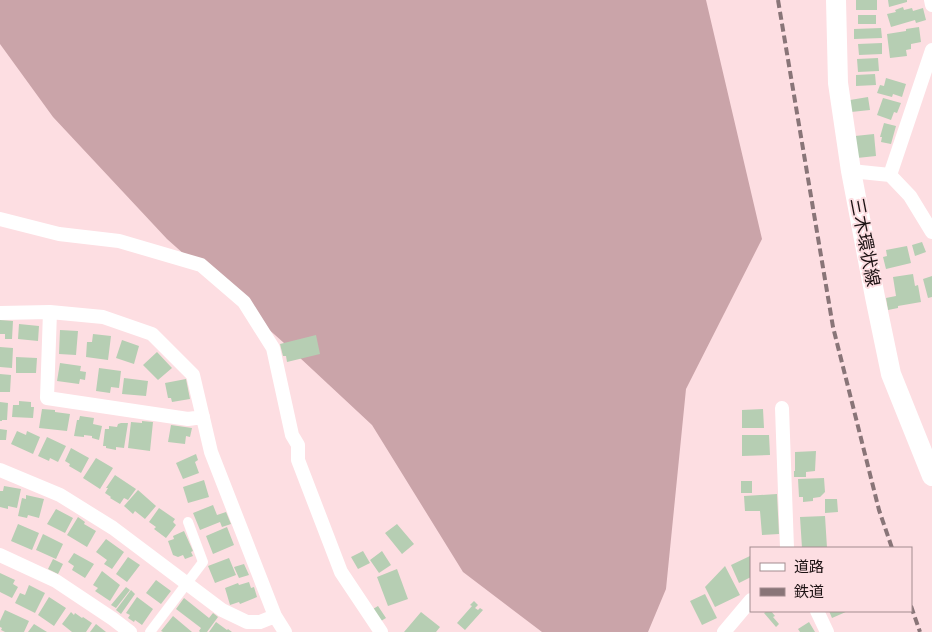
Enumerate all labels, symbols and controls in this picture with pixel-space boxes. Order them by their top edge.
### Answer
street label: 三木環状線 [846,196,884,288]
legend [750,547,912,612]
text: 道路 [794,558,824,576]
text: 鉄道 [794,583,824,601]

